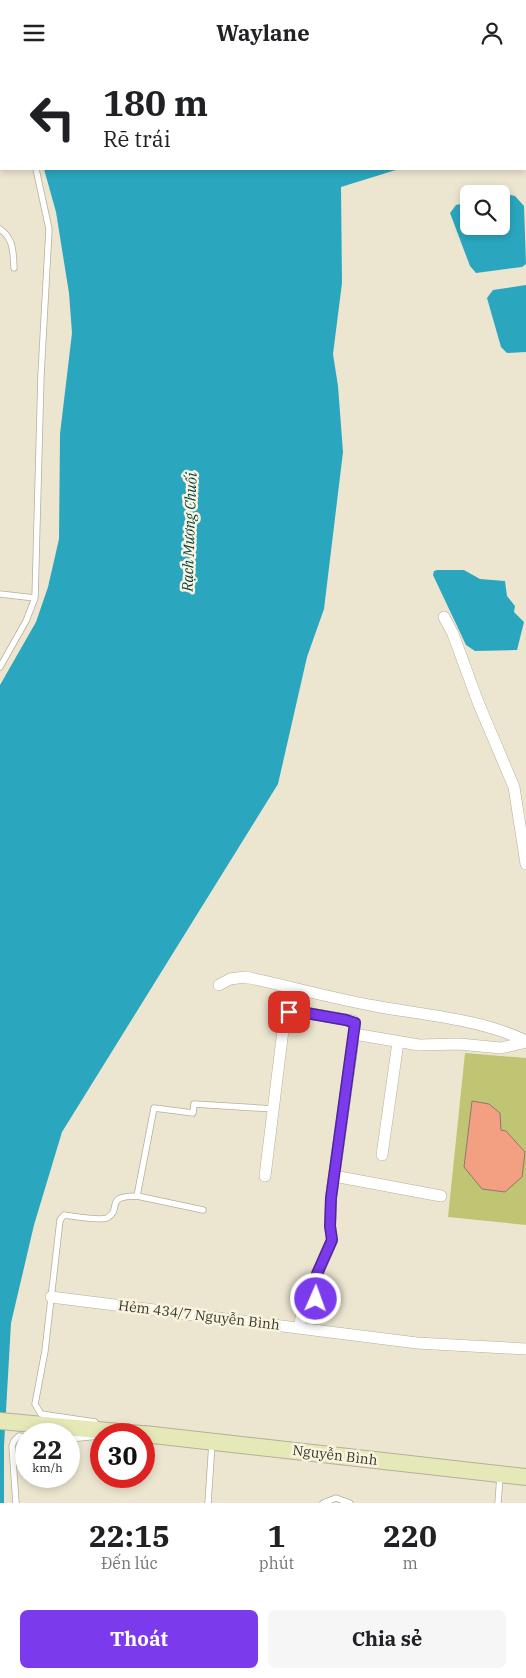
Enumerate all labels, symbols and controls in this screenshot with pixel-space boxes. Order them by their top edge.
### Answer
text: Waylane [216,18,310,47]
icon: menu [20,19,48,47]
icon: person [478,19,506,47]
text: 180 m [103,80,208,126]
icon: left [20,85,85,150]
text: Rẽ trái [103,124,171,153]
map controls [460,185,510,235]
button: search [460,185,510,235]
water label: Rạch Mương Chuối [177,471,201,593]
pin [268,991,310,1033]
icon: arrive [275,998,303,1026]
position arrow [289,1272,341,1324]
street label: Hẻm 434/7 Nguyễn Bình [117,1296,281,1334]
speed limit sign: 30 [90,1423,155,1488]
text: 22 [32,1433,63,1466]
street label: Nguyễn Bình [291,1441,379,1469]
text: km/h [32,1460,63,1475]
text: 22:15 [89,1516,170,1555]
text: 1 [268,1516,286,1555]
text: 220 [383,1516,437,1555]
text: Đến lúc [101,1553,158,1573]
text: phút [259,1553,294,1573]
text: m [402,1553,418,1573]
button: Thoát [20,1610,258,1668]
button: Chia sẻ [268,1610,506,1668]

